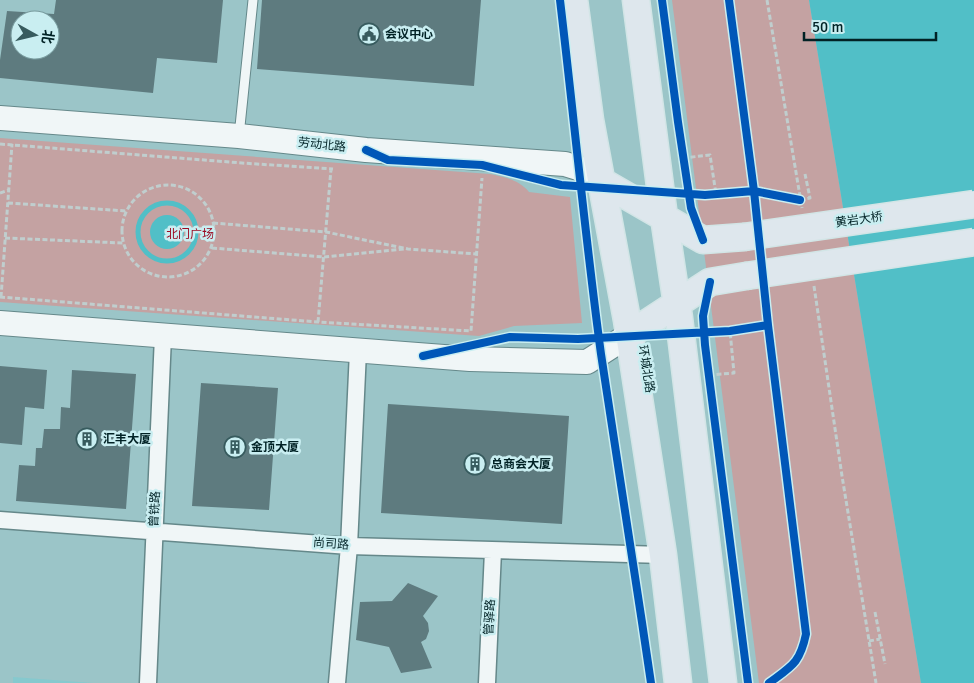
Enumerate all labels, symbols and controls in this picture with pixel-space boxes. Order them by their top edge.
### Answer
north arrow [10,10,60,60]
scale bar [804,10,936,42]
text: 50 m [812,18,843,36]
public building icon: 会议中心 [357,22,381,46]
place label: 会议中心 [385,27,433,42]
text: 北 [38,29,57,45]
street label: 劳动北路 [297,135,347,155]
street label: 黄岩大桥 [834,209,884,231]
park label: 北门广场 [166,227,214,242]
street label: 环城北路 [635,344,657,394]
building icon: 汇丰大厦 [75,427,99,451]
place label: 汇丰大厦 [103,432,151,447]
building icon: 金顶大厦 [223,435,247,459]
place label: 金顶大厦 [251,440,299,455]
building icon: 总商会大厦 [463,452,487,476]
place label: 总商会大厦 [491,457,551,472]
street label: 曾铣路 [147,491,163,527]
street label: 尚司路 [313,535,349,553]
street label: 管驿路 [482,599,498,635]

